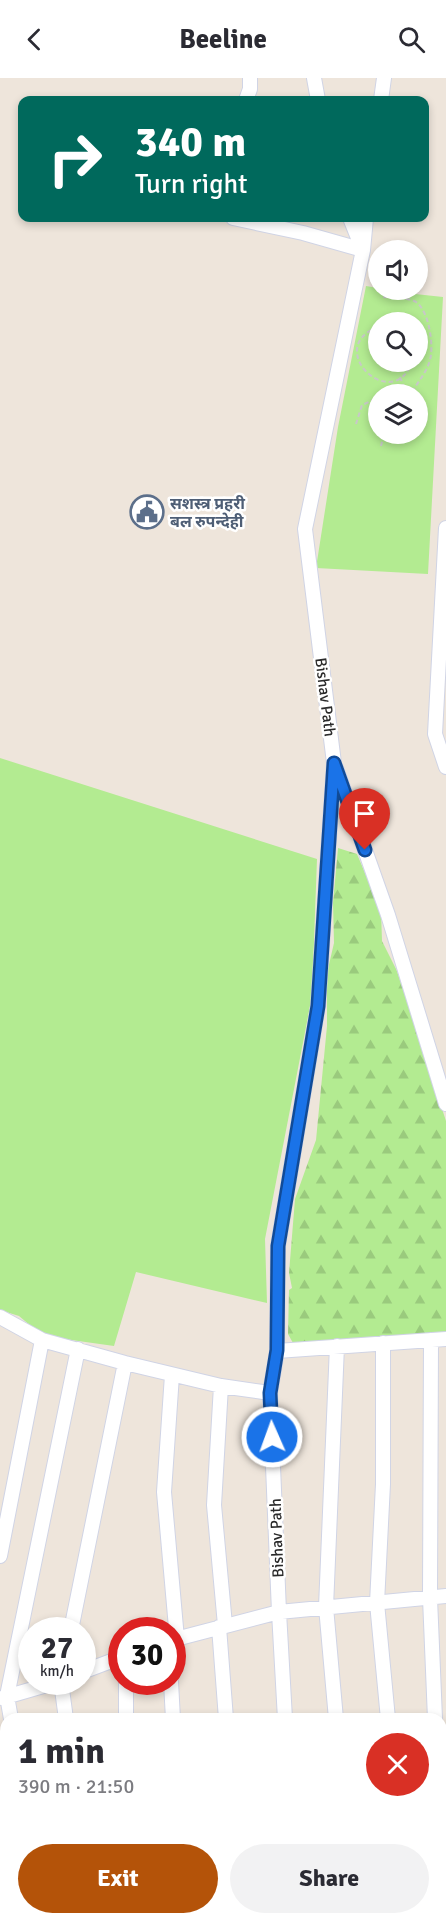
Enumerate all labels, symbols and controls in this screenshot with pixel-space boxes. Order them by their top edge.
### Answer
icon: back [18,23,51,56]
text: Beeline [179,23,267,56]
icon: search [395,23,428,56]
text: 340 m [135,117,246,168]
icon: right [36,120,114,198]
text: Turn right [135,168,248,201]
map controls [368,240,428,444]
button: sound [368,240,428,300]
button: search [368,312,428,372]
button: layers [368,384,428,444]
public building icon: सशस्त्र प्रहरी बल रुपन्देही [129,494,165,530]
place label: सशस्त्र प्रहरी बल रुपन्देही [170,494,245,532]
street label: Bishav Path [310,657,340,738]
pin [339,788,390,850]
icon: arrive [348,797,381,830]
position arrow [240,1405,304,1469]
street label: Bishav Path [266,1498,288,1578]
speed limit sign: 30 [108,1617,186,1695]
text: 27 [41,1630,73,1667]
text: km/h [40,1662,74,1680]
text: 1 min [18,1729,105,1774]
button: close [366,1733,429,1796]
text: 390 m · 21:50 [18,1774,134,1799]
button: Exit [18,1844,218,1913]
button: Share [230,1844,429,1913]

